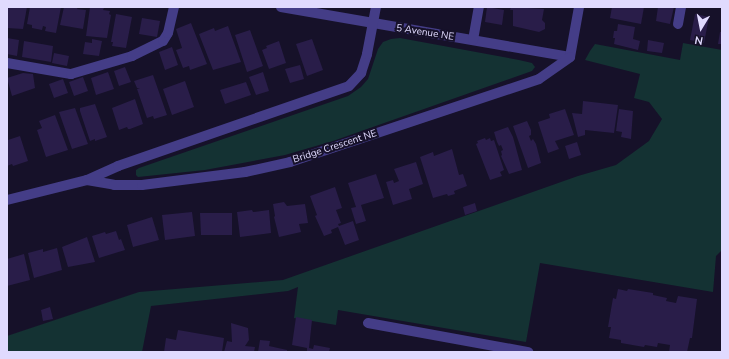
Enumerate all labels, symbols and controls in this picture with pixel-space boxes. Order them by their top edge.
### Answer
north arrow [681,8,721,48]
street label: 5 Avenue NE [395,23,455,43]
text: N [693,32,704,48]
street label: Bridge Crescent NE [292,128,378,166]

